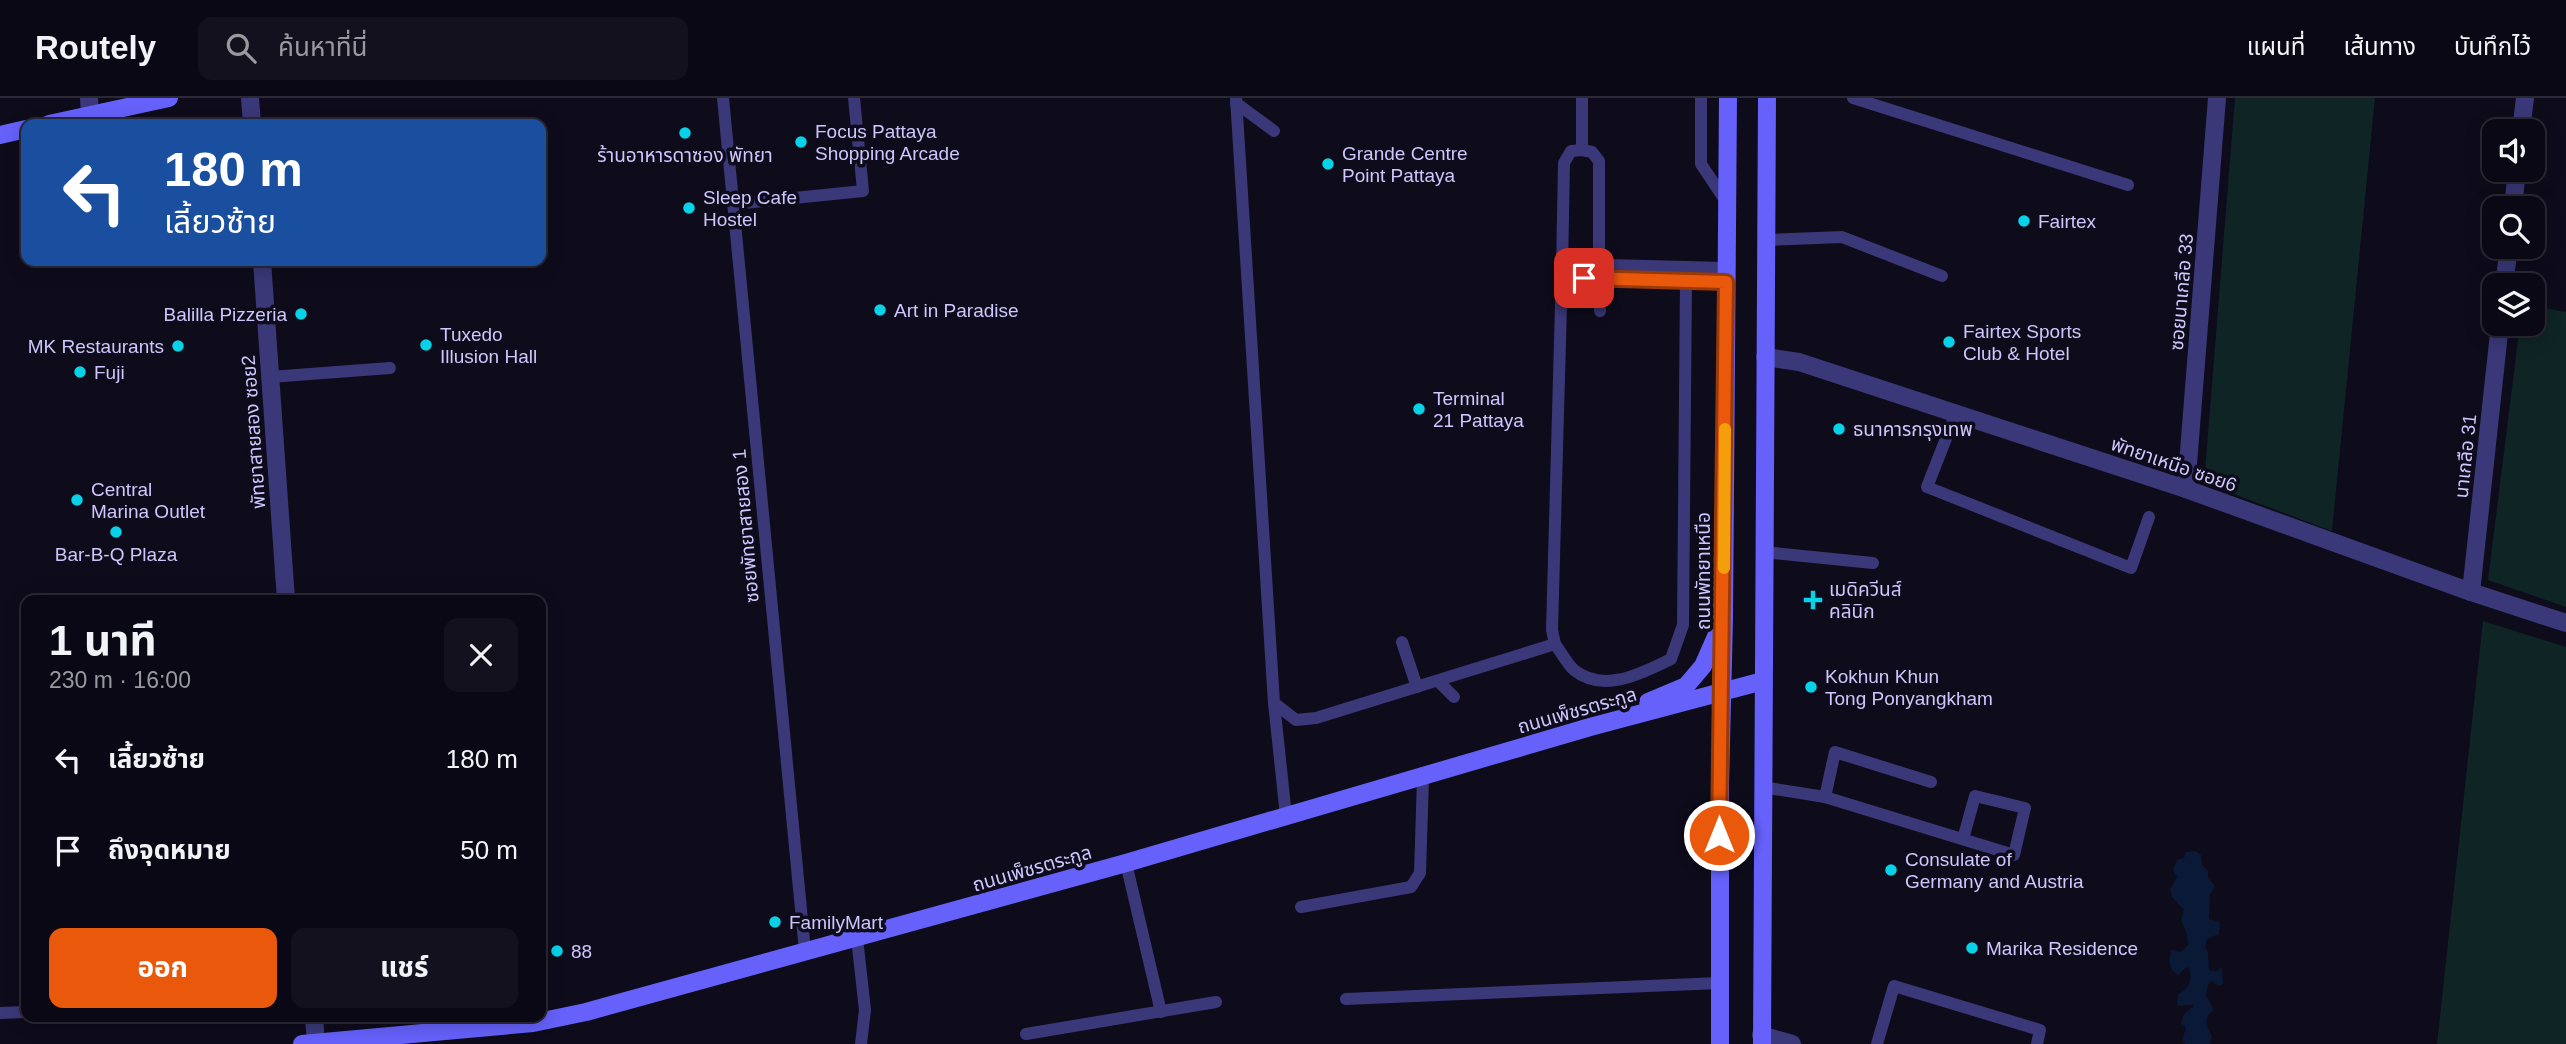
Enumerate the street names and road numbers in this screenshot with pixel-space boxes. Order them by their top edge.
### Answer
street label: ซอยนาเกลือ 33 [2166,233,2197,351]
street label: พัทยาสายสอง ซอย2 [238,354,269,510]
street label: นาเกลือ 31 [2451,413,2480,499]
street label: พัทยาเหนือ ซอย6 [2108,433,2240,496]
street label: ซอยพัทยาสายสอง 1 [728,448,763,604]
street label: ถนนพัทยาเหนือ [1693,512,1714,630]
street label: ถนนเพ็ชรตระกูล [1515,683,1640,739]
street label: ถนนเพ็ชรตระกูล [970,841,1095,897]

